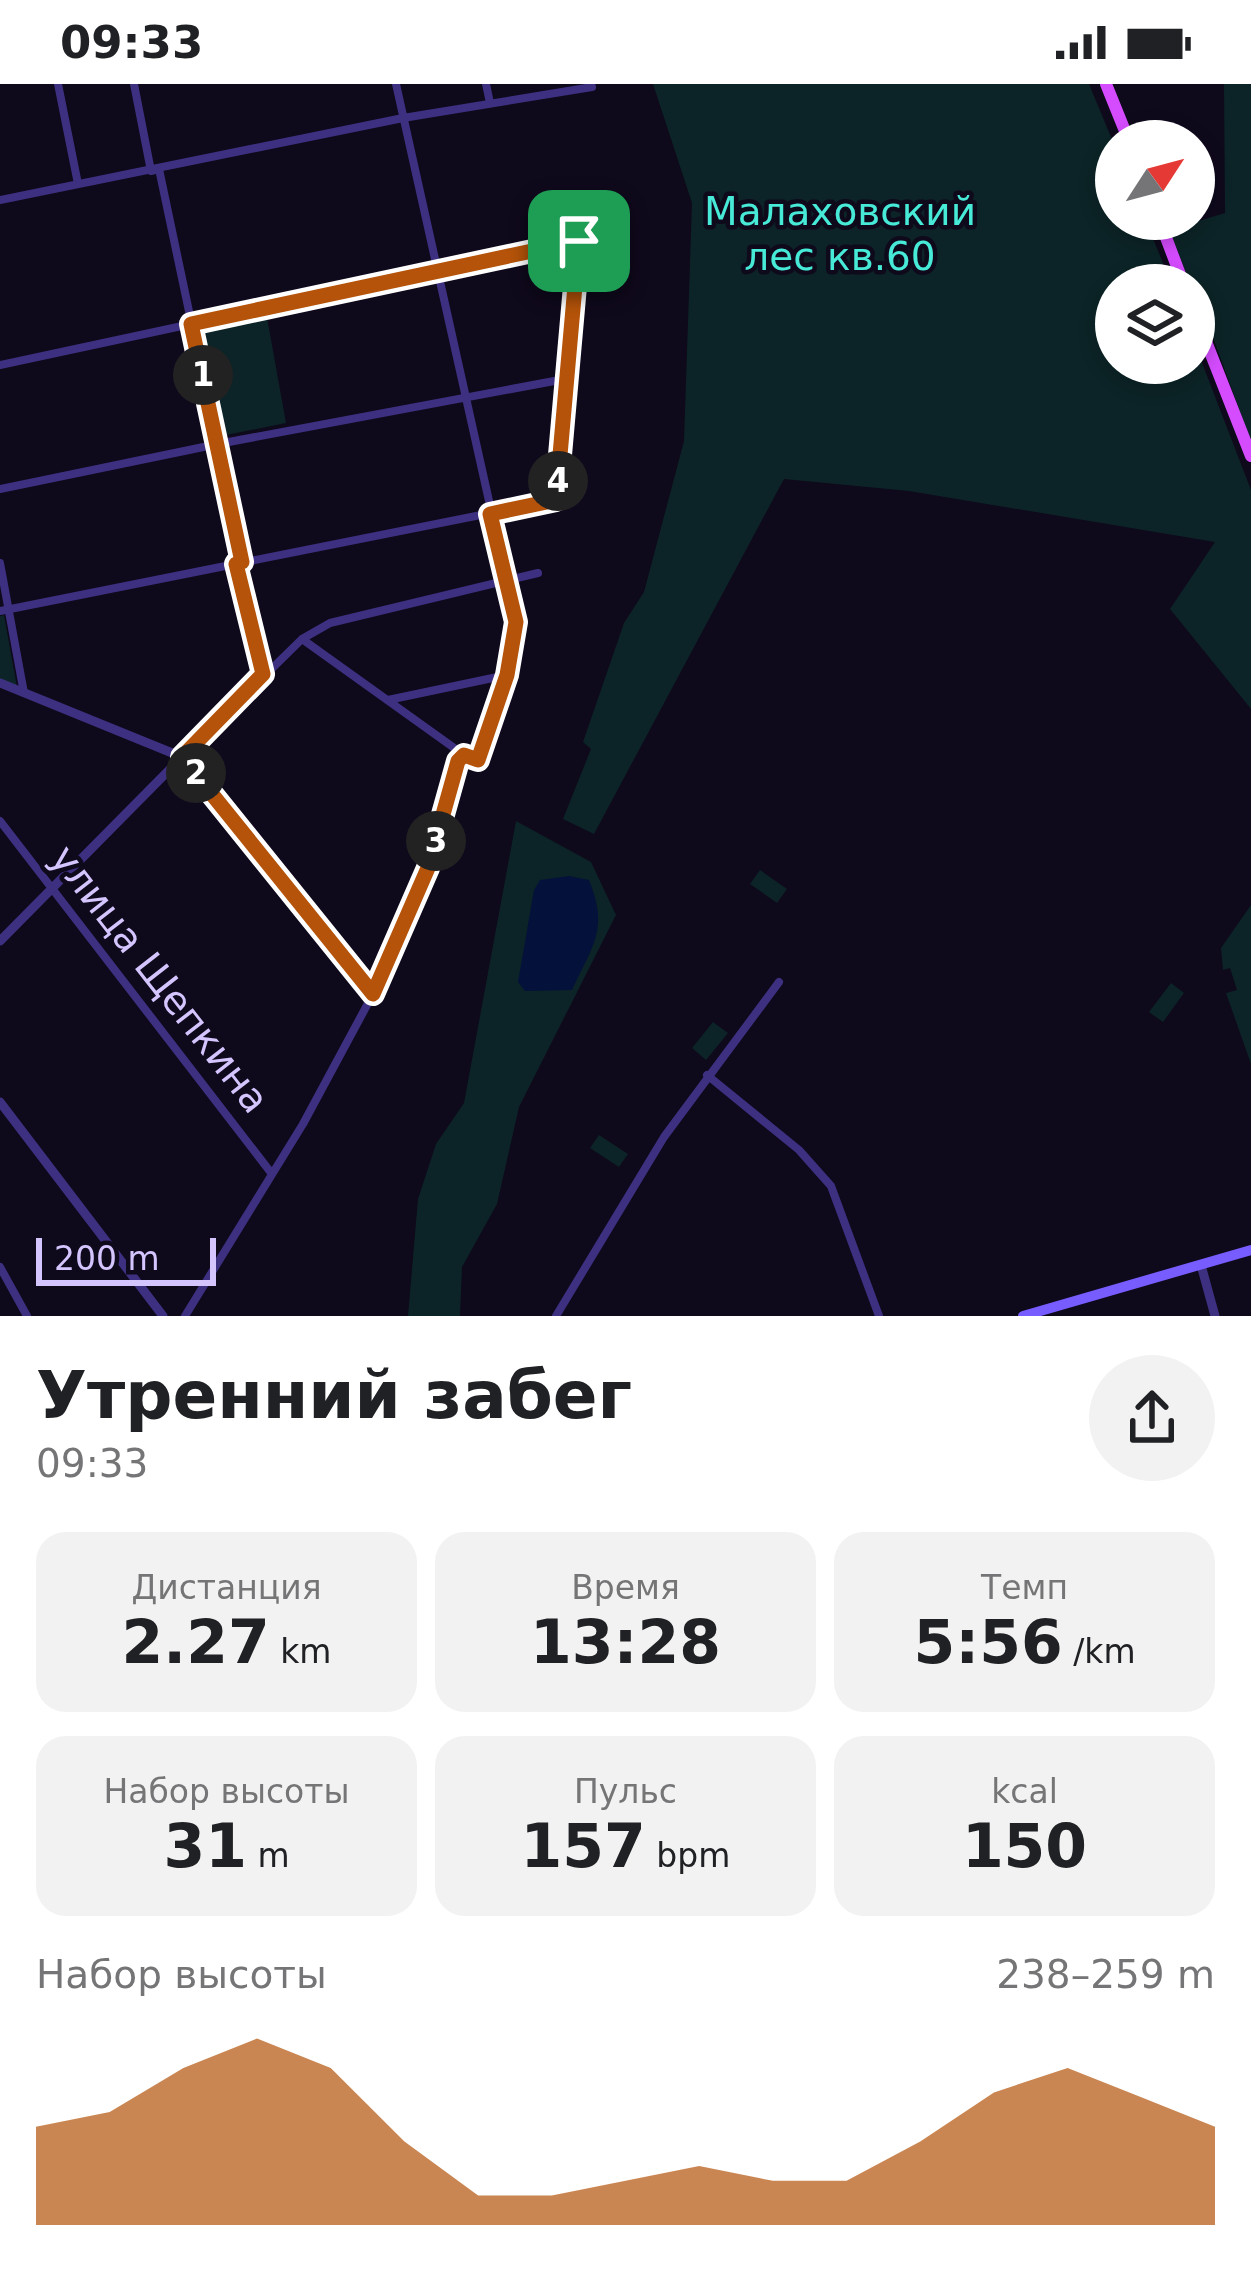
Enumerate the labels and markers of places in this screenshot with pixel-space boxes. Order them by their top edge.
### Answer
pin [528,190,630,292]
pin: 1 [173,345,233,405]
pin: 4 [528,451,588,511]
pin: 2 [166,743,226,803]
pin: 3 [406,811,466,871]

